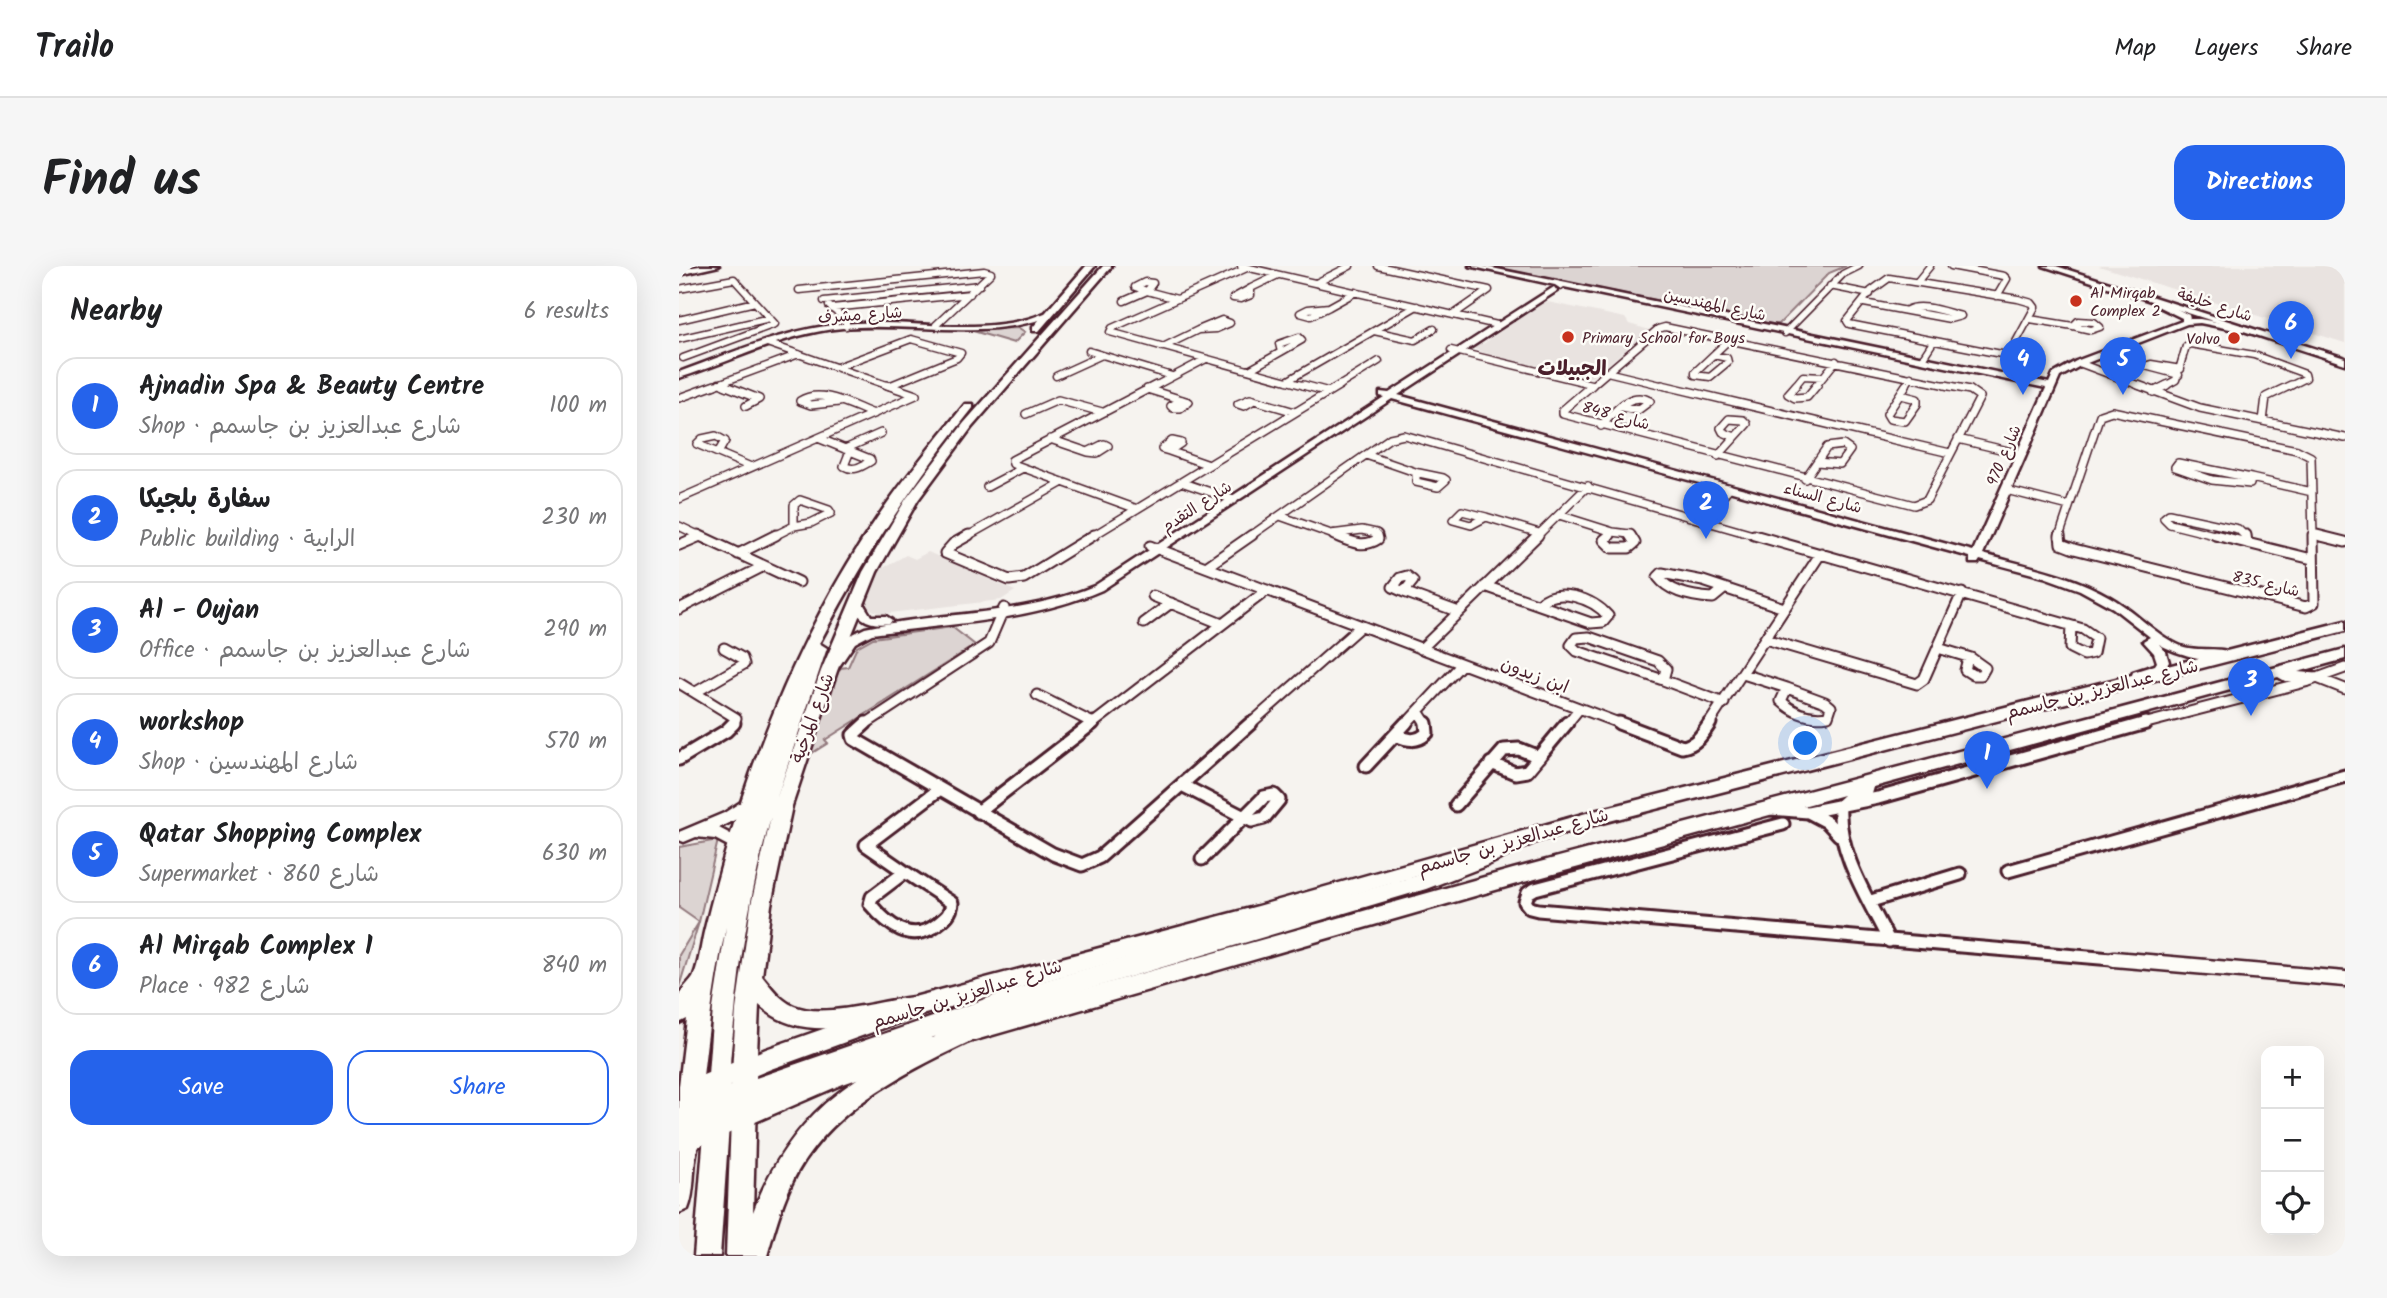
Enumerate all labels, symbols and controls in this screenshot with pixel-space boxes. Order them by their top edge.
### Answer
text: Trailo [35,22,114,75]
text: Map [2114,29,2156,68]
text: Layers [2194,29,2258,68]
text: Share [2296,29,2352,68]
text: Find us [42,143,200,221]
button: Directions [2174,145,2345,220]
place label: Al Mirqab Complex 2 [2090,281,2161,324]
street label: شارع المهندسين [1661,282,1768,328]
street label: شارع خليفة [2174,282,2255,329]
text: Nearby [70,288,162,336]
marker: Al Mirqab Complex 2 [2068,293,2084,309]
text: 6 results [524,294,609,330]
street label: شارع مشرف [817,300,903,331]
pin: 6 [2268,301,2314,359]
place label: Primary School for Boys [1582,326,1745,351]
place label: Volvo [2186,327,2220,352]
marker: Primary School for Boys [1560,329,1576,345]
marker: Volvo [2226,330,2242,346]
pin: 4 [2000,337,2046,395]
pin: 5 [2100,337,2146,395]
district label: الجبيلات [1537,353,1607,386]
text: Ajnadin Spa & Beauty Centre [139,366,484,408]
text: 1 [92,388,98,424]
text: 100 m [549,388,607,424]
street label: شارع 848 [1579,395,1652,437]
text: Shop · شارع عبدالعزيز بن جاسمم [139,409,461,445]
street label: شارع 970 [1980,421,2028,490]
street label: شارع التقدم [1156,475,1237,540]
street label: شارع السناء [1781,476,1865,521]
text: سفارة بلجيكا [139,479,271,521]
pin: 2 [1683,481,1729,539]
text: 2 [88,500,102,536]
text: 230 m [541,500,607,536]
text: Public building · الرابية [139,522,355,558]
street label: شارع 835 [2230,565,2302,604]
text: Al - Oujan [139,590,259,632]
text: 3 [89,612,101,648]
text: 290 m [543,612,607,648]
text: Office · شارع عبدالعزيز بن جاسمم [139,633,471,669]
street label: ابن زيدون [1496,650,1573,703]
street label: شارع عبدالعزيز بن جاسمم [2003,653,2202,728]
pin: 3 [2228,658,2274,716]
street label: شارع المرخية [784,669,843,768]
text: workshop [139,702,244,744]
text: 4 [89,724,101,760]
text: 570 m [545,724,607,760]
your location [1788,726,1822,760]
pin: 1 [1964,731,2010,789]
text: Shop · شارع المهندسين [139,745,358,781]
street label: شارع عبدالعزيز بن جاسمم [1415,801,1612,884]
text: Qatar Shopping Complex [139,814,421,856]
text: 5 [89,836,101,872]
text: 630 m [542,836,607,872]
text: Supermarket · شارع 860 [139,857,379,893]
text: Al Mirqab Complex 1 [139,926,373,968]
text: 6 [89,948,101,984]
text: 840 m [541,948,607,984]
street label: شارع عبدالعزيز بن جاسمم [869,953,1066,1038]
text: Place · شارع 982 [139,969,310,1005]
map controls [2261,1046,2324,1235]
button: + [2261,1046,2324,1109]
button: Save [70,1050,333,1125]
button: Share [347,1050,609,1125]
button: − [2261,1109,2324,1172]
button: locate [2261,1172,2324,1235]

